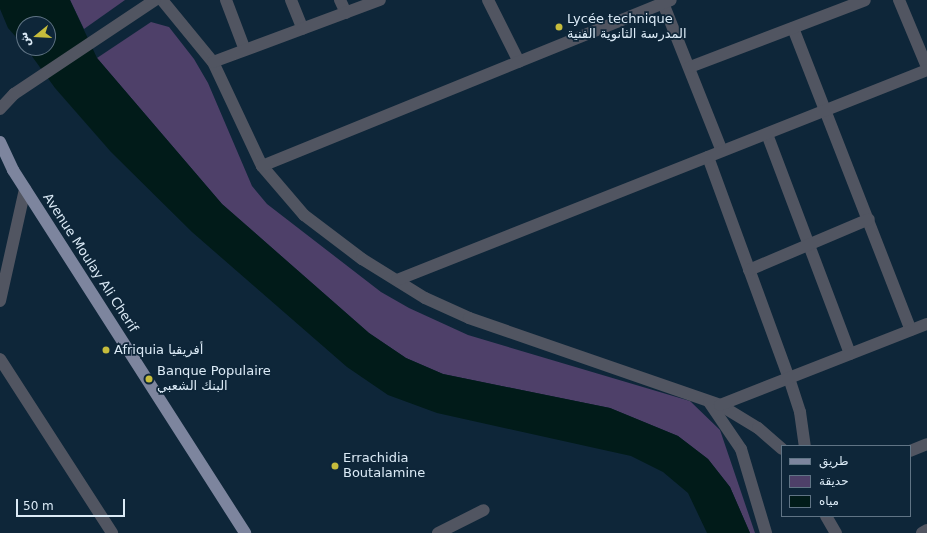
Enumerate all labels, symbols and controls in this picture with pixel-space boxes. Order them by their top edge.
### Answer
place label: Lycée technique المدرسة الثانوية الفنية [567,12,687,43]
north arrow [16,16,56,56]
marker: Lycée technique المدرسة الثانوية الفنية [554,22,564,32]
text: ش [17,30,34,49]
street label: Avenue Moulay Ali Cherif [39,191,141,335]
place label: Afriquia أفريقيا [114,342,203,358]
marker: Afriquia أفريقيا [101,345,111,355]
place label: Banque Populaire البنك الشعبي [157,364,271,395]
marker: Banque Populaire البنك الشعبي [144,374,154,384]
legend [781,445,911,517]
place label: Errachidia Boutalamine [343,451,425,482]
text: طريق [819,454,849,468]
marker: Errachidia Boutalamine [330,461,340,471]
text: حديقة [819,474,849,488]
scale bar [18,491,127,517]
text: مياه [819,494,839,508]
text: 50 m [23,499,54,513]

